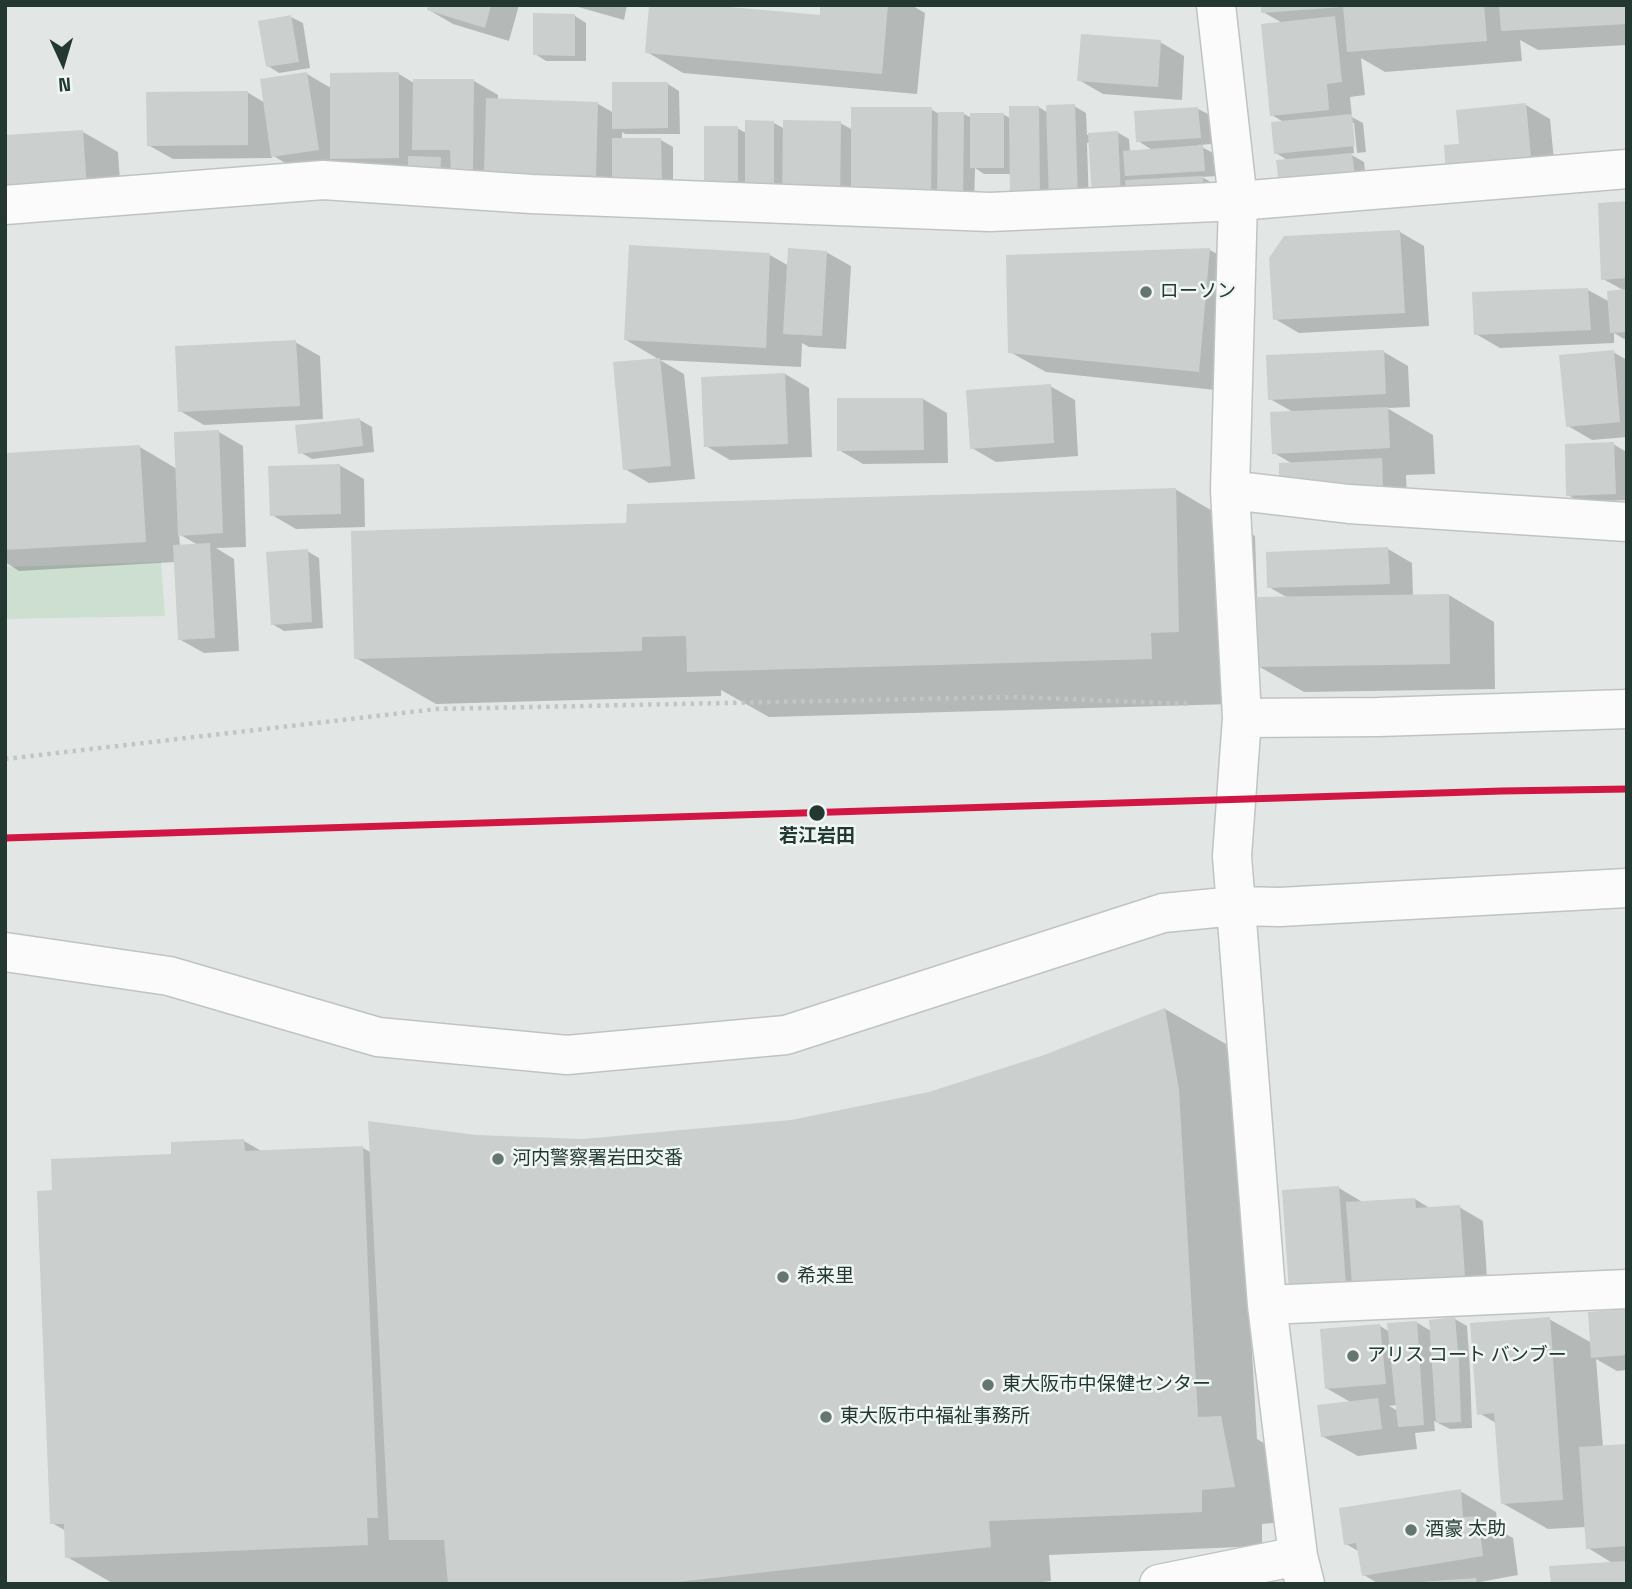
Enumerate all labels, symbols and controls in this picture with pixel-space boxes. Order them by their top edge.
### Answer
north arrow [28,28,98,98]
text: N [57,72,72,97]
place label: ローソン [1160,281,1236,303]
marker: ローソン [1138,284,1154,300]
marker: 若江岩田 [807,803,827,823]
place label: 若江岩田 [779,826,855,848]
place label: 河内警察署岩田交番 [512,1148,683,1170]
marker: 河内警察署岩田交番 [490,1151,506,1167]
place label: 希来里 [797,1266,854,1288]
marker: 希来里 [775,1269,791,1285]
place label: アリス コート バンブー [1367,1345,1567,1367]
marker: アリス コート バンブー [1345,1348,1361,1364]
place label: 東大阪市中保健センター [1002,1374,1211,1396]
marker: 東大阪市中保健センター [980,1377,996,1393]
place label: 東大阪市中福祉事務所 [840,1406,1030,1428]
marker: 東大阪市中福祉事務所 [818,1409,834,1425]
place label: 酒豪 太助 [1425,1519,1506,1541]
marker: 酒豪 太助 [1403,1522,1419,1538]

